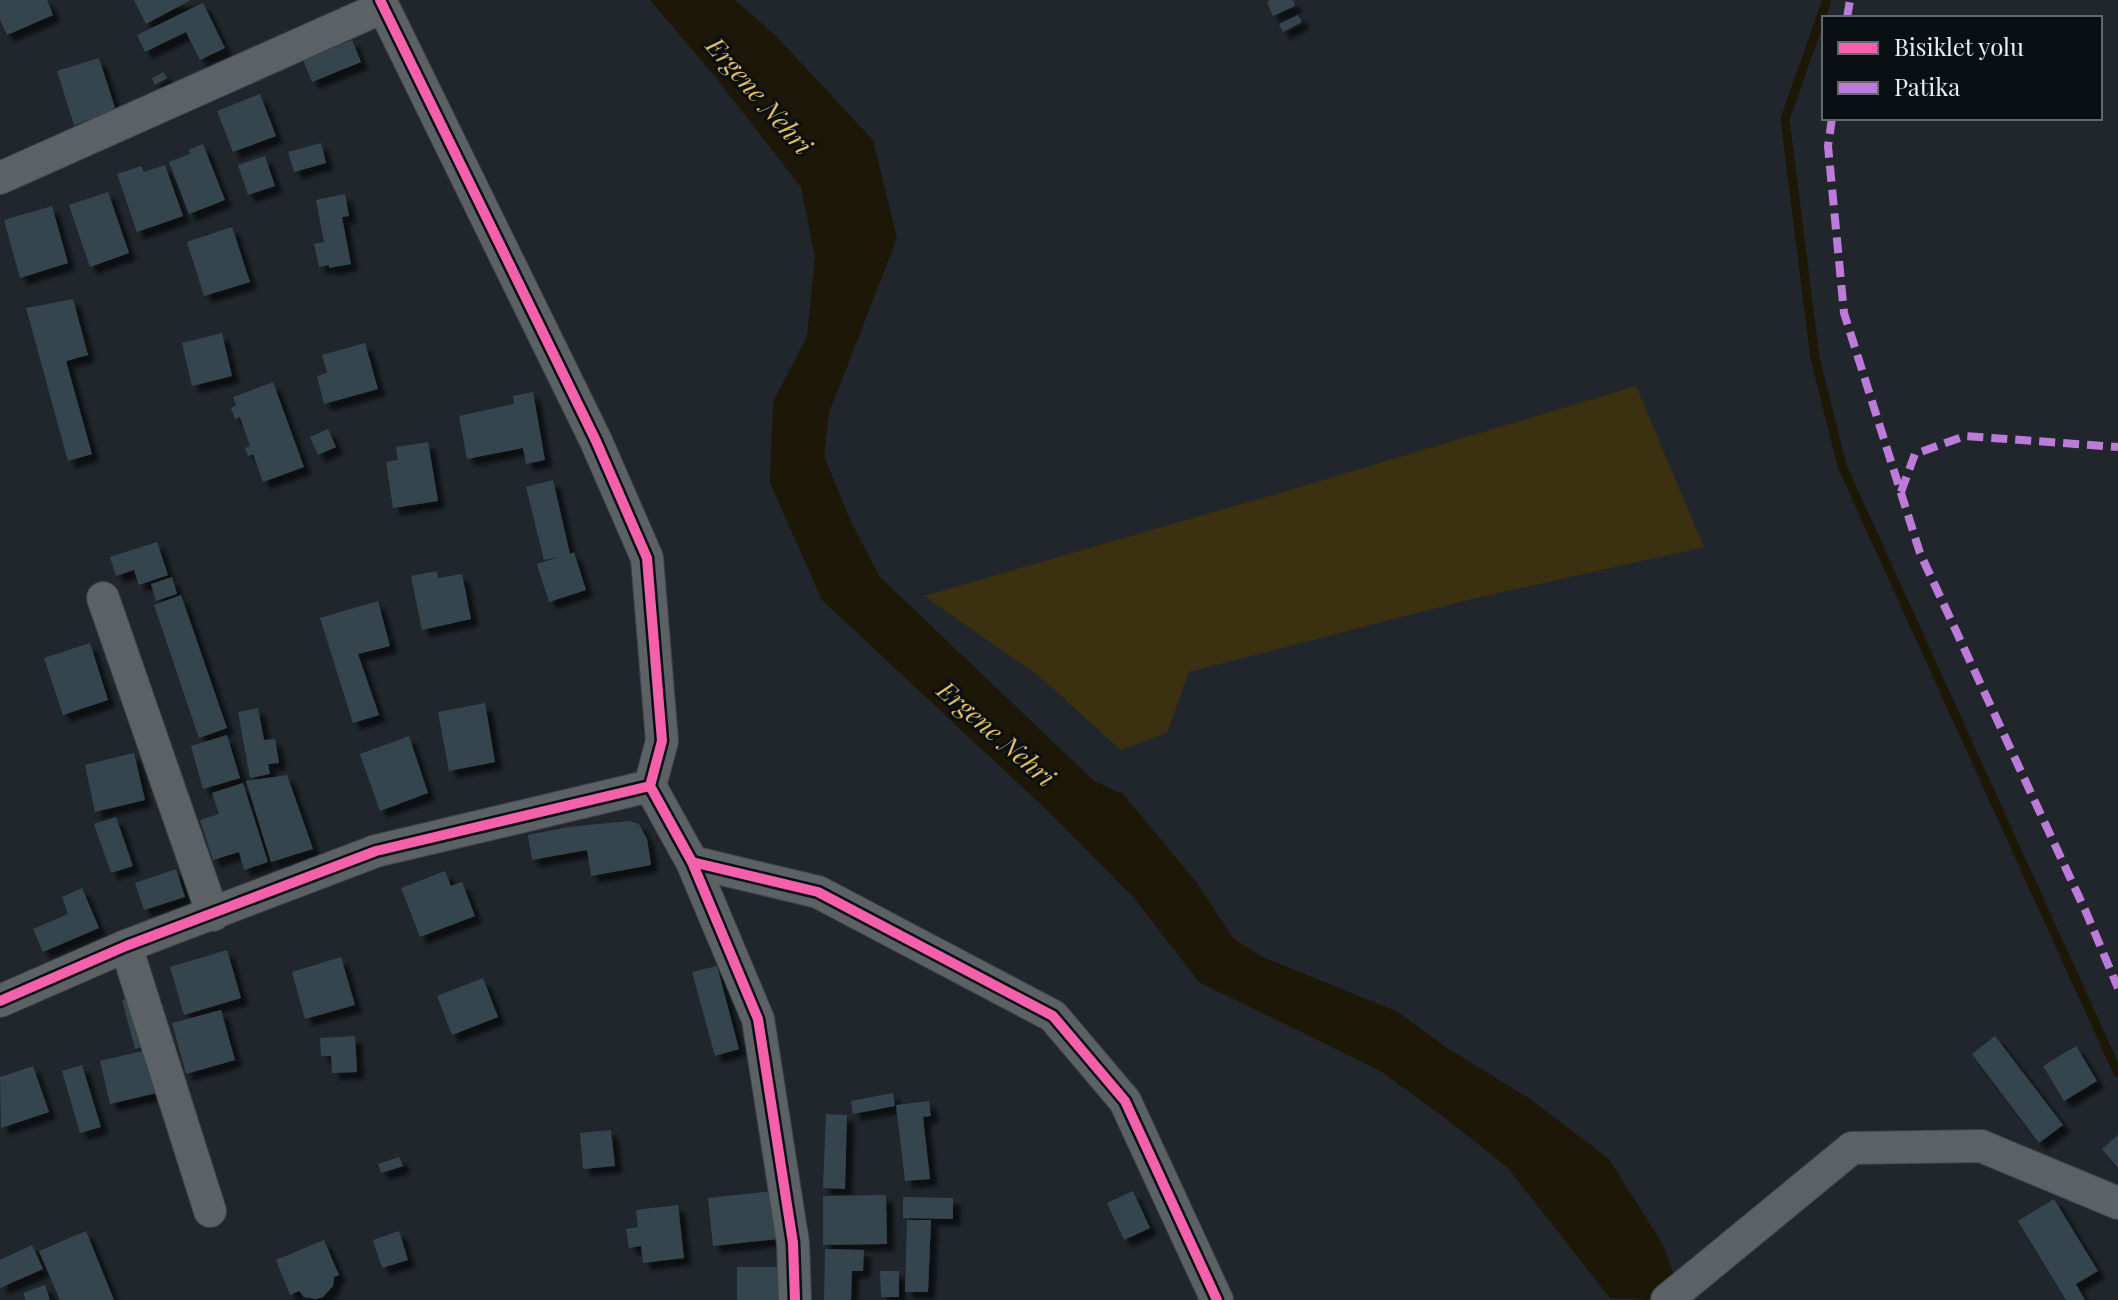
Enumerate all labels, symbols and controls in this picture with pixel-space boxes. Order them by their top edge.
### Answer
legend [1822,16,2102,120]
water label: Ergene Nehri [699,28,822,162]
text: Bisiklet yolu [1894,30,2024,62]
text: Patika [1894,70,1960,102]
water label: Ergene Nehri [930,671,1064,794]

